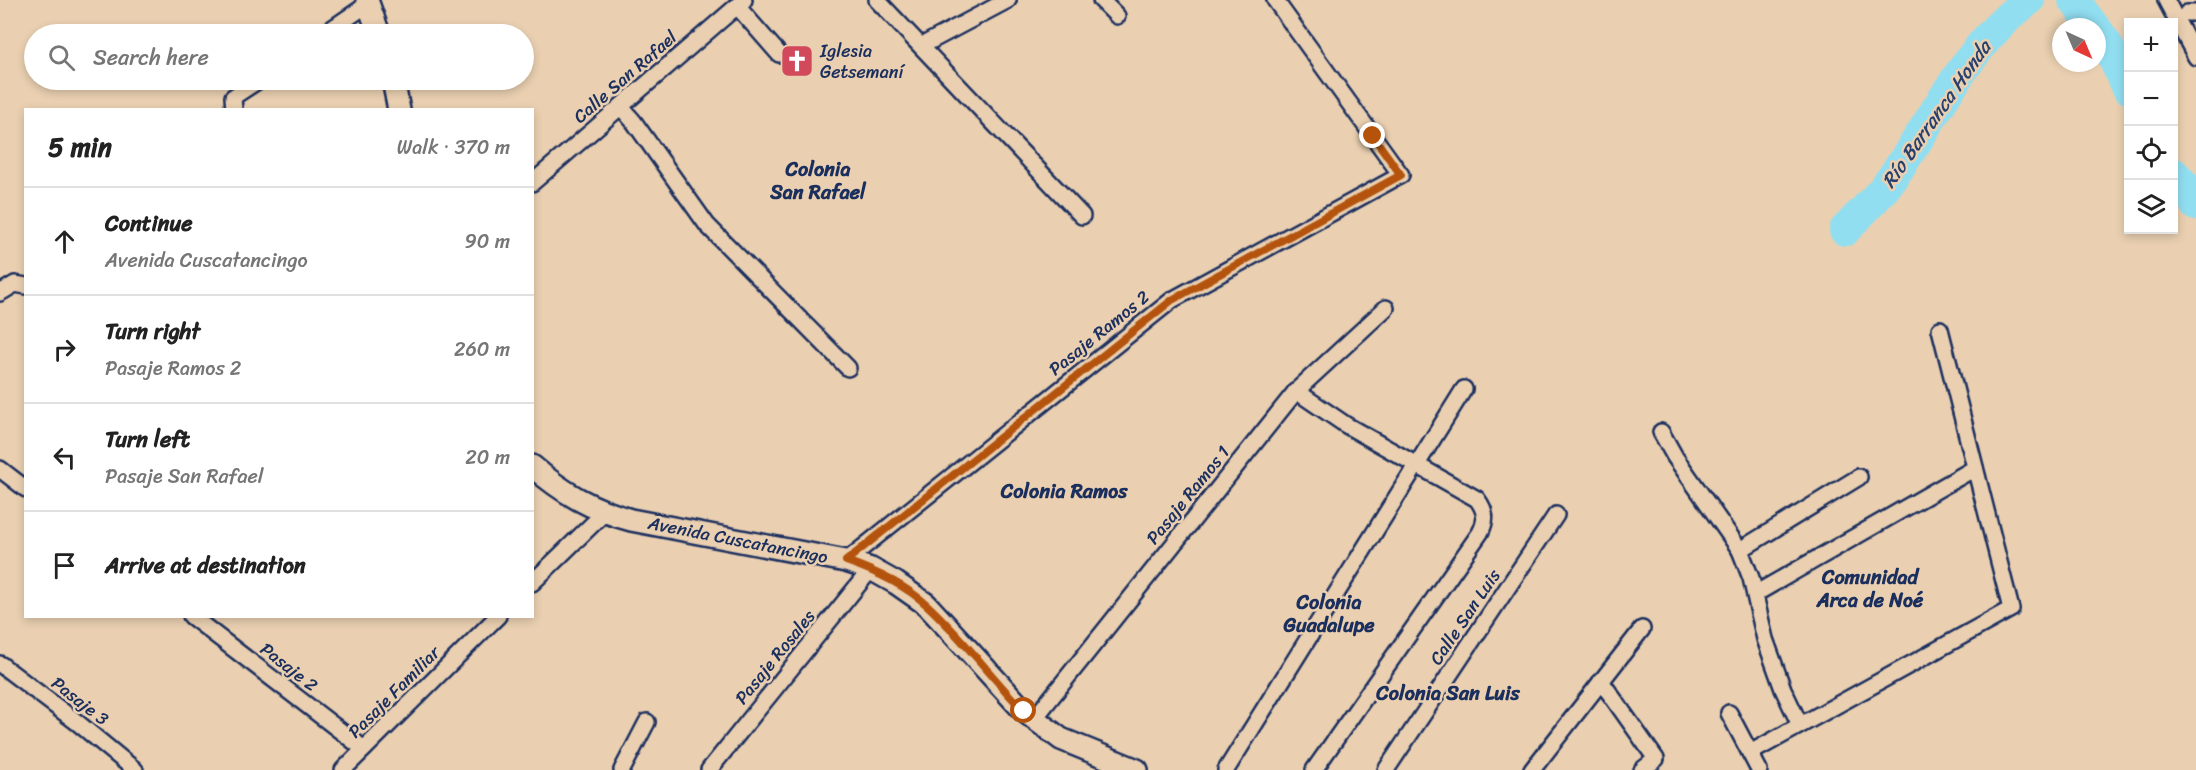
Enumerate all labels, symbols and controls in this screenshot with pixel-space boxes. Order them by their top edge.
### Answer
north arrow [2052,18,2106,72]
map controls [2124,18,2178,234]
button: + [2124,18,2178,72]
street label: Calle San Rafael [566,22,685,132]
search box [24,24,534,90]
water label: Río Barranca Honda [1872,31,2002,196]
place label: Iglesia Getsemaní [819,35,905,88]
text: Search here [93,38,209,77]
icon: search [45,41,78,74]
church icon: Iglesia Getsemaní [779,43,815,79]
button: − [2124,72,2178,126]
route end [1359,122,1385,148]
text: 5 min [48,124,112,170]
button: locate [2124,126,2178,180]
text: Walk · 370 m [397,130,510,165]
district label: Colonia San Rafael [769,152,867,210]
button: layers [2124,180,2178,234]
text: Continue [105,204,193,243]
text: 90 m [465,224,510,259]
icon: ahead [48,225,81,258]
text: Avenida Cuscatancingo [105,243,308,278]
street label: Pasaje Ramos 2 [1041,282,1157,384]
text: Turn right [105,312,200,351]
text: 260 m [454,332,510,367]
icon: right [48,333,81,366]
text: Pasaje Ramos 2 [105,351,241,386]
text: Turn left [105,420,190,459]
street label: Pasaje Ramos 1 [1138,438,1238,552]
text: 20 m [465,440,510,475]
icon: left [48,441,81,474]
text: Pasaje San Rafael [105,459,263,494]
district label: Colonia Ramos [1000,474,1128,509]
street label: Avenida Cuscatancingo [644,507,831,573]
text: Arrive at destination [105,546,306,585]
icon: arrive [48,549,81,582]
district label: Comunidad Arca de Noé [1816,560,1924,618]
street label: Calle San Luis [1421,562,1510,672]
district label: Colonia Guadalupe [1282,585,1375,643]
street label: Pasaje Rosales [726,602,824,712]
street label: Pasaje 2 [253,634,325,700]
street label: Pasaje Familiar [340,637,449,746]
street label: Pasaje 3 [44,668,116,734]
district label: Colonia San Luis [1375,676,1520,711]
route start [1010,697,1036,723]

